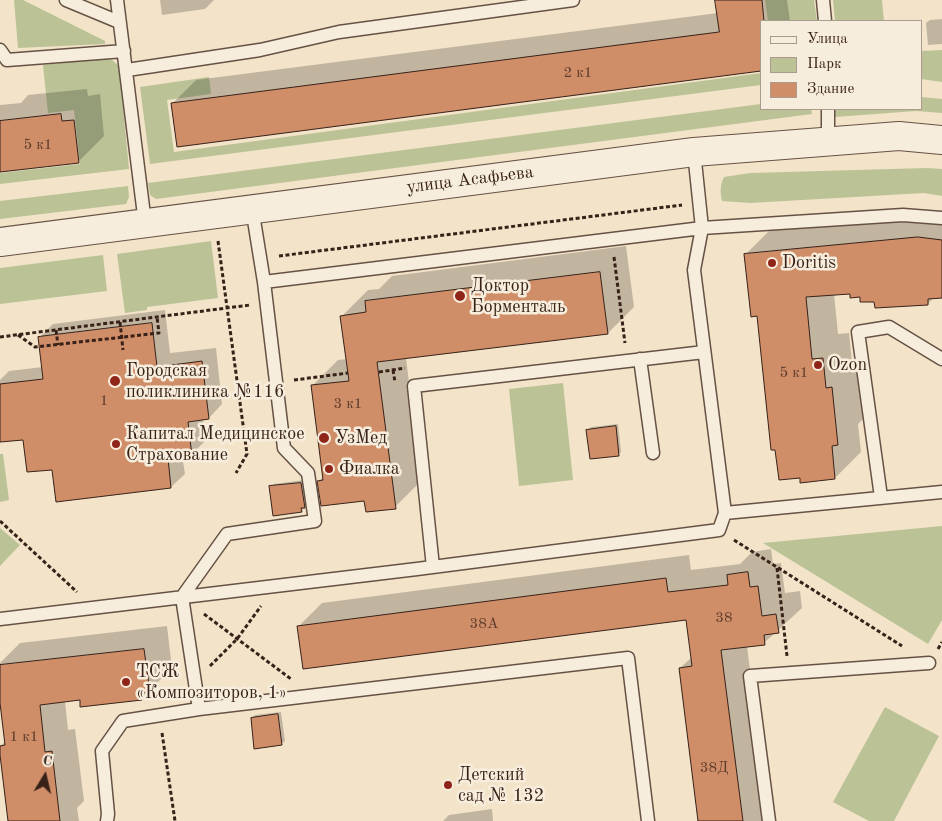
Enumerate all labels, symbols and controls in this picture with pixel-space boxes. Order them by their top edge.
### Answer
legend [760,20,922,110]
text: Улица [807,32,848,47]
text: Парк [807,57,842,72]
house number: 2 к1 [563,64,593,82]
text: Здание [807,82,854,97]
house number: 5 к1 [23,136,53,154]
street label: улица Асафьева [405,161,535,199]
place label: Doritis [782,252,836,274]
marker: Doritis [766,257,778,269]
place label: Доктор Борменталь [471,275,565,318]
marker: Доктор Борменталь [453,289,467,303]
place label: Ozon [828,354,867,376]
marker: Ozon [812,359,824,371]
place label: Городская поликлиника №116 [126,360,284,402]
house number: 5 к1 [779,364,809,382]
marker: Городская поликлиника №116 [108,374,122,388]
house number: 1 [100,392,108,410]
house number: 3 к1 [333,395,363,413]
place label: Капитал Медицинское Страхование [126,423,304,466]
place label: УзМед [335,427,387,449]
marker: УзМед [317,431,331,445]
marker: Капитал Медицинское Страхование [110,438,122,450]
place label: Фиалка [339,458,400,480]
marker: Фиалка [323,463,335,475]
house number: 38 [715,609,733,627]
house number: 38А [470,615,498,633]
place label: ТСЖ «Композиторов, 1» [136,661,287,704]
marker: ТСЖ «Композиторов, 1» [120,676,132,688]
house number: 1 к1 [9,728,39,746]
north arrow [20,751,70,801]
text: С [42,754,53,769]
house number: 38Д [700,759,728,777]
place label: Детский сад № 132 [458,764,544,806]
marker: Детский сад № 132 [442,779,454,791]

